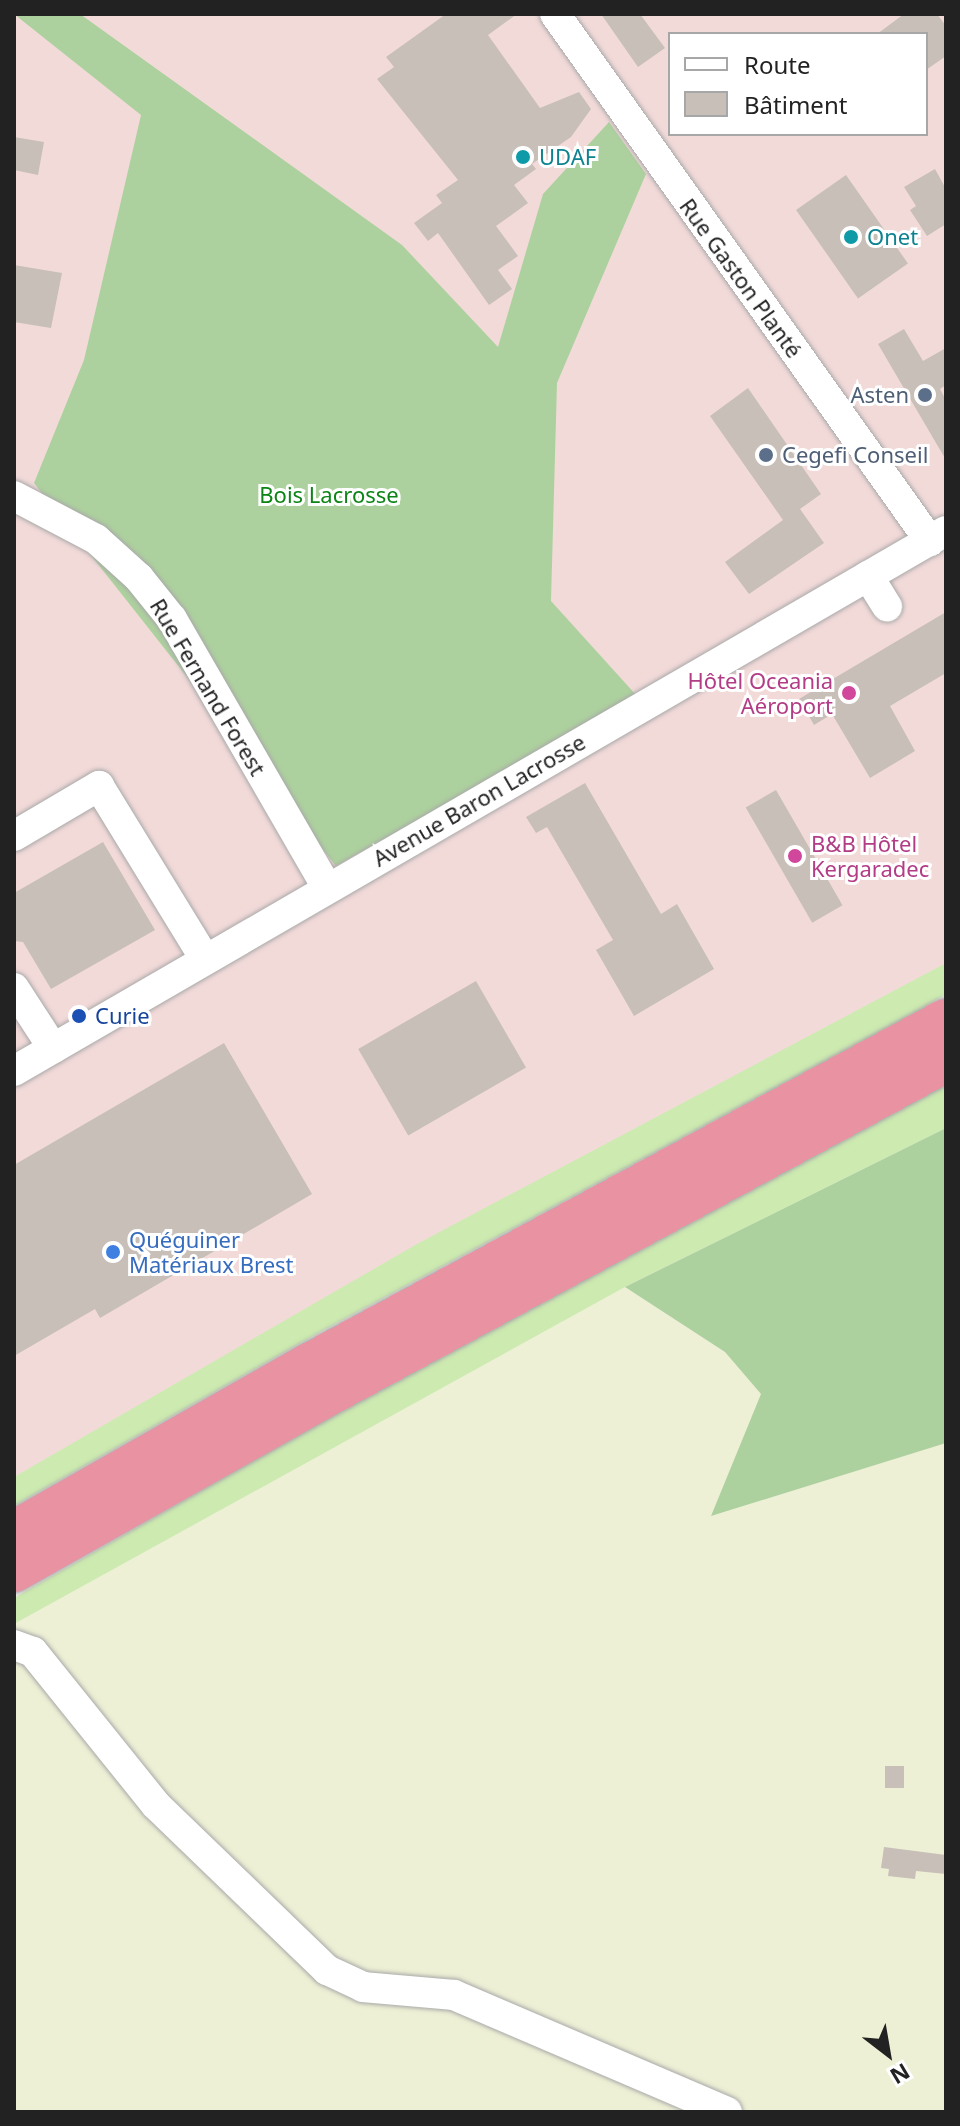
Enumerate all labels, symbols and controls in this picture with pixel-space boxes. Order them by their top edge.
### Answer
legend [668,32,928,136]
text: Route [744,48,810,81]
text: Bâtiment [744,88,847,121]
place label: UDAF [539,144,596,170]
marker: UDAF [514,148,532,166]
street label: Rue Gaston Planté [674,193,808,363]
place label: Onet [867,224,918,250]
marker: Onet [842,228,860,246]
place label: Asten [850,382,909,408]
marker: Asten [916,386,934,404]
place label: Cegefi Conseil [782,442,928,468]
marker: Cegefi Conseil [757,446,775,464]
park label: Bois Lacrosse [259,482,399,508]
street label: Rue Fernand Forest [145,594,271,780]
place label: Hôtel Oceania Aéroport [688,667,833,718]
marker: Hôtel Oceania Aéroport [840,684,858,702]
street label: Avenue Baron Lacrosse [368,728,590,872]
place label: B&B Hôtel Kergaradec [811,830,929,882]
marker: B&B Hôtel Kergaradec [786,847,804,865]
place label: Curie [95,1003,150,1029]
marker: Curie [70,1007,88,1025]
place label: Quéguiner Matériaux Brest [129,1226,294,1278]
marker: Quéguiner Matériaux Brest [104,1243,122,1261]
north arrow [848,2014,928,2094]
text: N [885,2057,916,2092]

